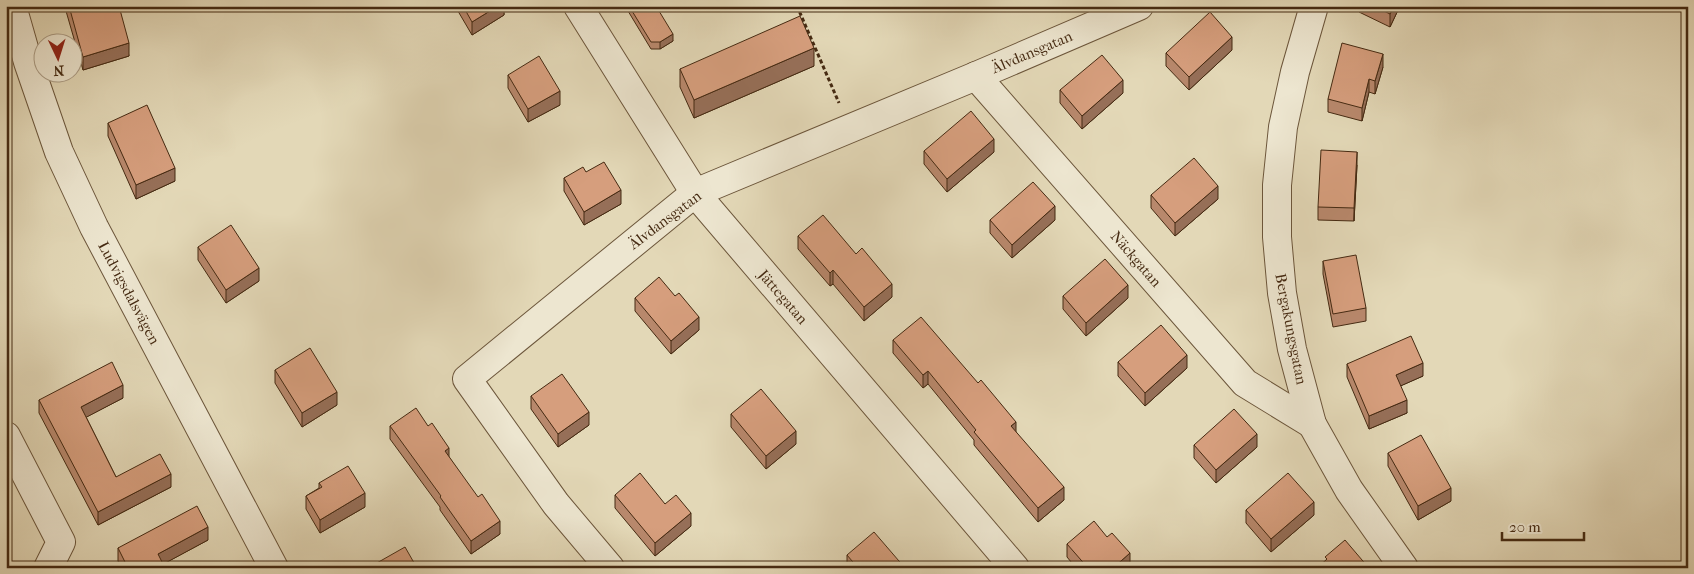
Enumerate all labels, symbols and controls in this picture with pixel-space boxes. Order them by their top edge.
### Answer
street label: Älvdansgatan [988,27,1075,78]
north arrow [32,32,82,82]
text: N [53,62,65,79]
street label: Älvdansgatan [624,187,705,254]
street label: Näckgatan [1107,227,1165,291]
street label: Ludvigsdalsvägen [94,238,164,348]
street label: Jättegatan [754,265,812,328]
street label: Bergakungsgatan [1271,272,1311,386]
scale bar [1502,509,1584,541]
text: 20 m [1509,518,1541,536]

